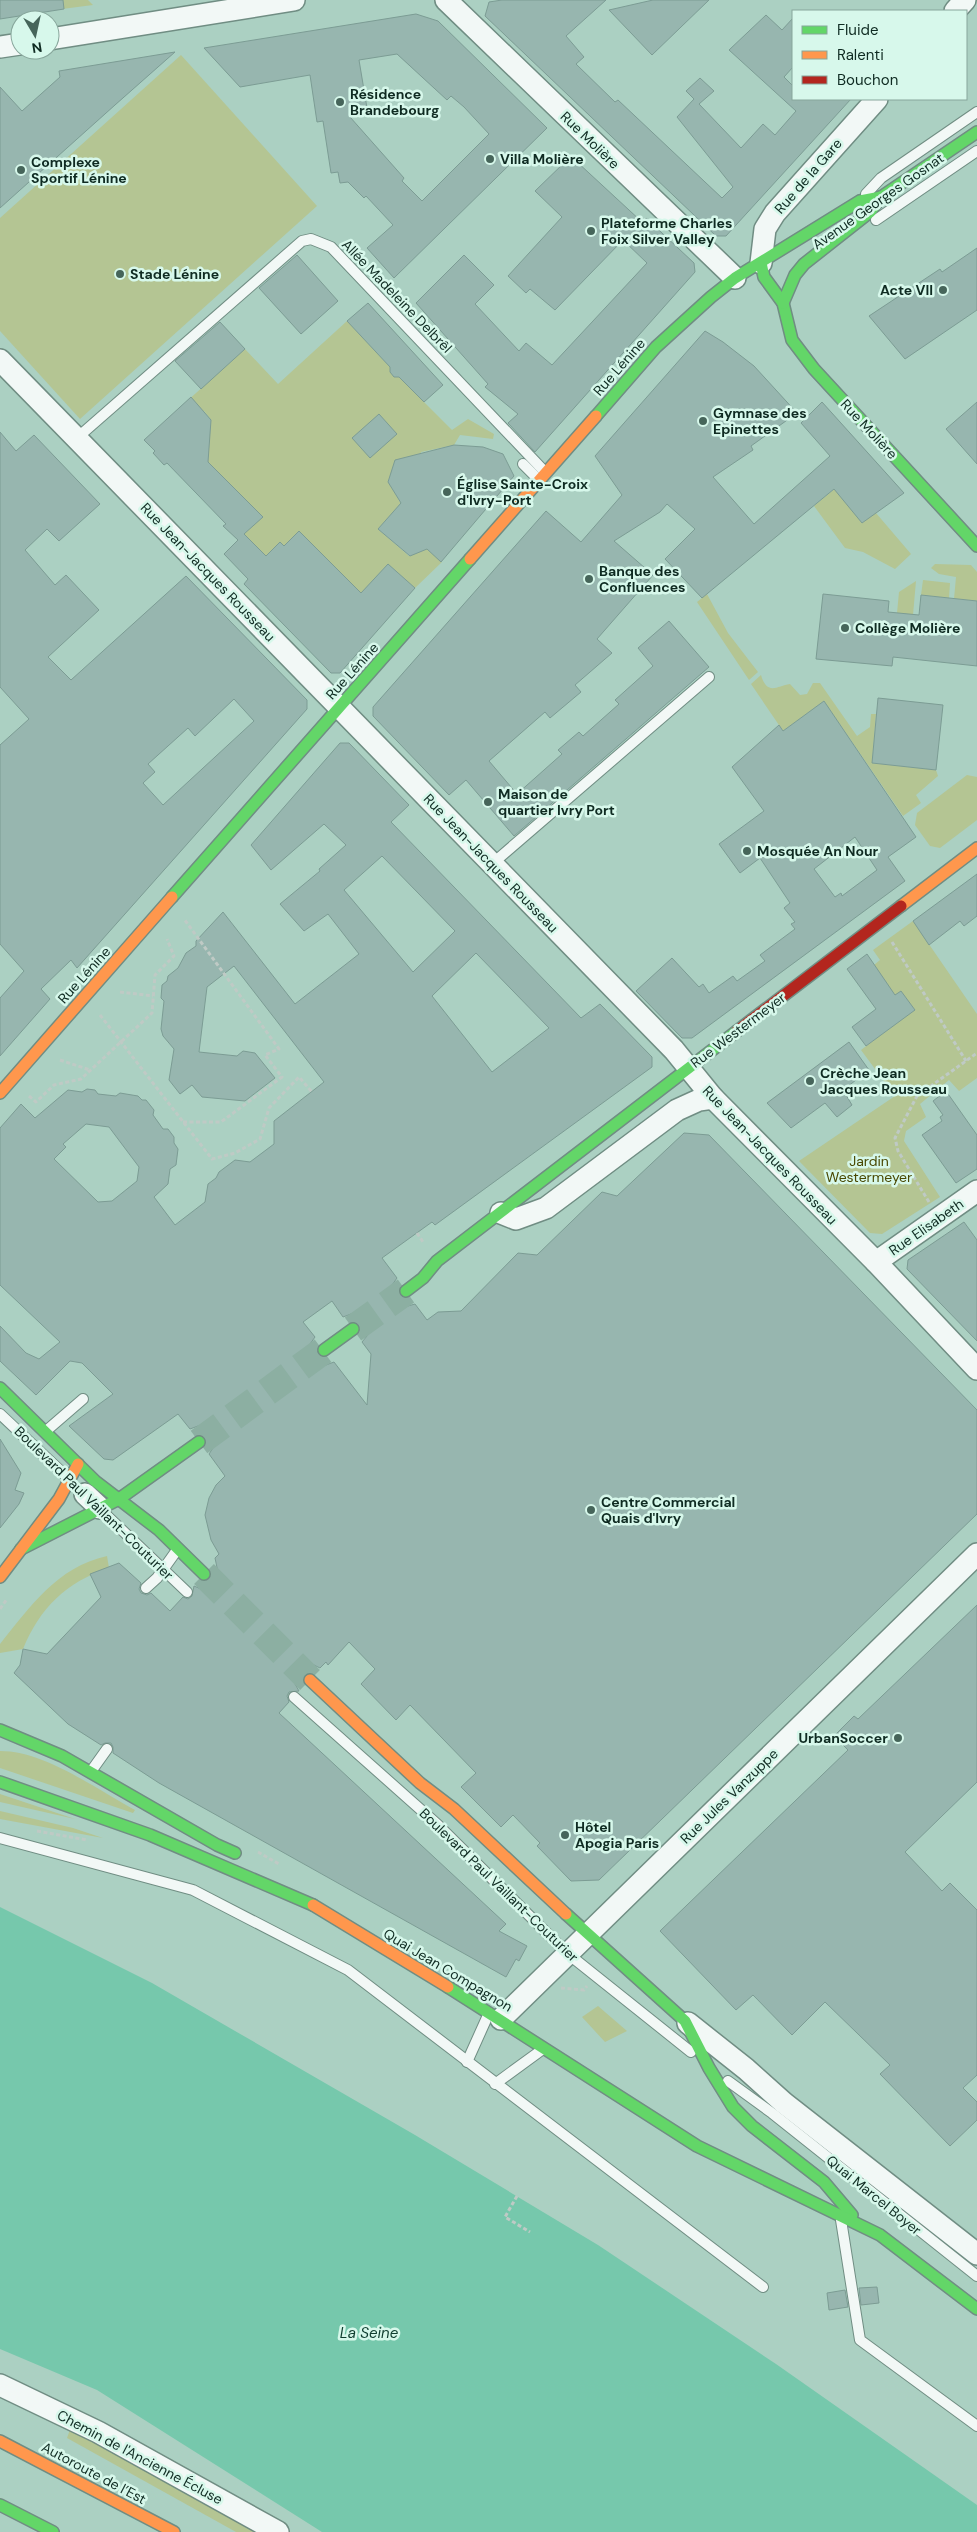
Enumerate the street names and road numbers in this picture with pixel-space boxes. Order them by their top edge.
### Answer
street label: Rue Molière [557,107,623,173]
street label: Rue de la Gare [770,135,846,217]
street label: Avenue Georges Gosnat [809,149,947,253]
street label: Allée Madeleine Delbrêl [338,235,456,357]
street label: Rue Lénine [589,334,649,399]
street label: Rue Molière [837,395,901,463]
street label: Rue Jean-Jacques Rousseau [137,499,279,645]
street label: Rue Lénine [322,639,382,703]
street label: Rue Jean-Jacques Rousseau [420,790,562,936]
street label: Rue Lénine [54,943,114,1007]
street label: Rue Westermeyer [687,988,789,1072]
street label: Rue Jean-Jacques Rousseau [699,1082,841,1228]
street label: Rue Elisabeth [885,1195,967,1259]
street label: Boulevard Paul Vaillant-Couturier [11,1422,177,1584]
street label: Rue Jules Vanzuppe [676,1745,782,1847]
street label: Boulevard Paul Vaillant-Couturier [416,1804,582,1966]
street label: Quai Jean Compagnon [380,1924,516,2016]
street label: Quai Marcel Boyer [823,2151,925,2239]
street label: Chemin de l'Ancienne Écluse [54,2406,226,2508]
street label: Autoroute de l’Est [39,2438,149,2508]

